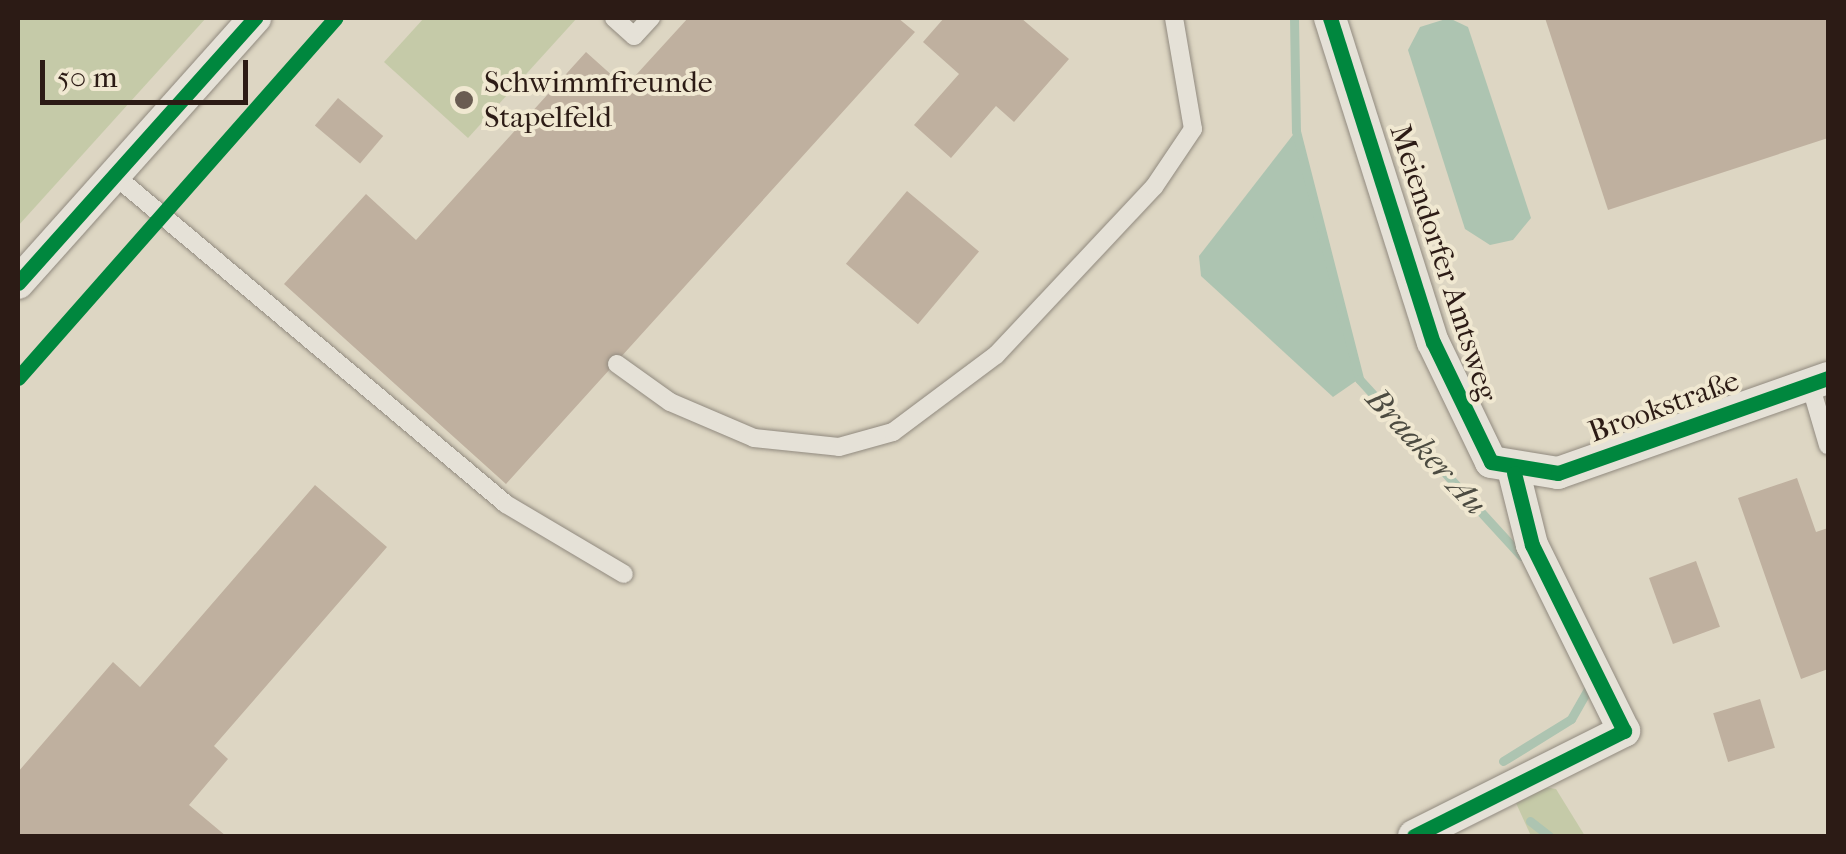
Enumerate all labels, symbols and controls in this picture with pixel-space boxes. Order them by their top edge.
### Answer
scale bar [45,40,252,102]
text: 50 m [57,60,118,95]
place label: Schwimmfreunde Stapelfeld [484,65,713,136]
marker: Schwimmfreunde Stapelfeld [453,89,475,111]
street label: Meiendorfer Amtsweg [1381,120,1505,406]
street label: Brookstraße [1584,363,1744,451]
water label: Braaker Au [1358,381,1494,523]

